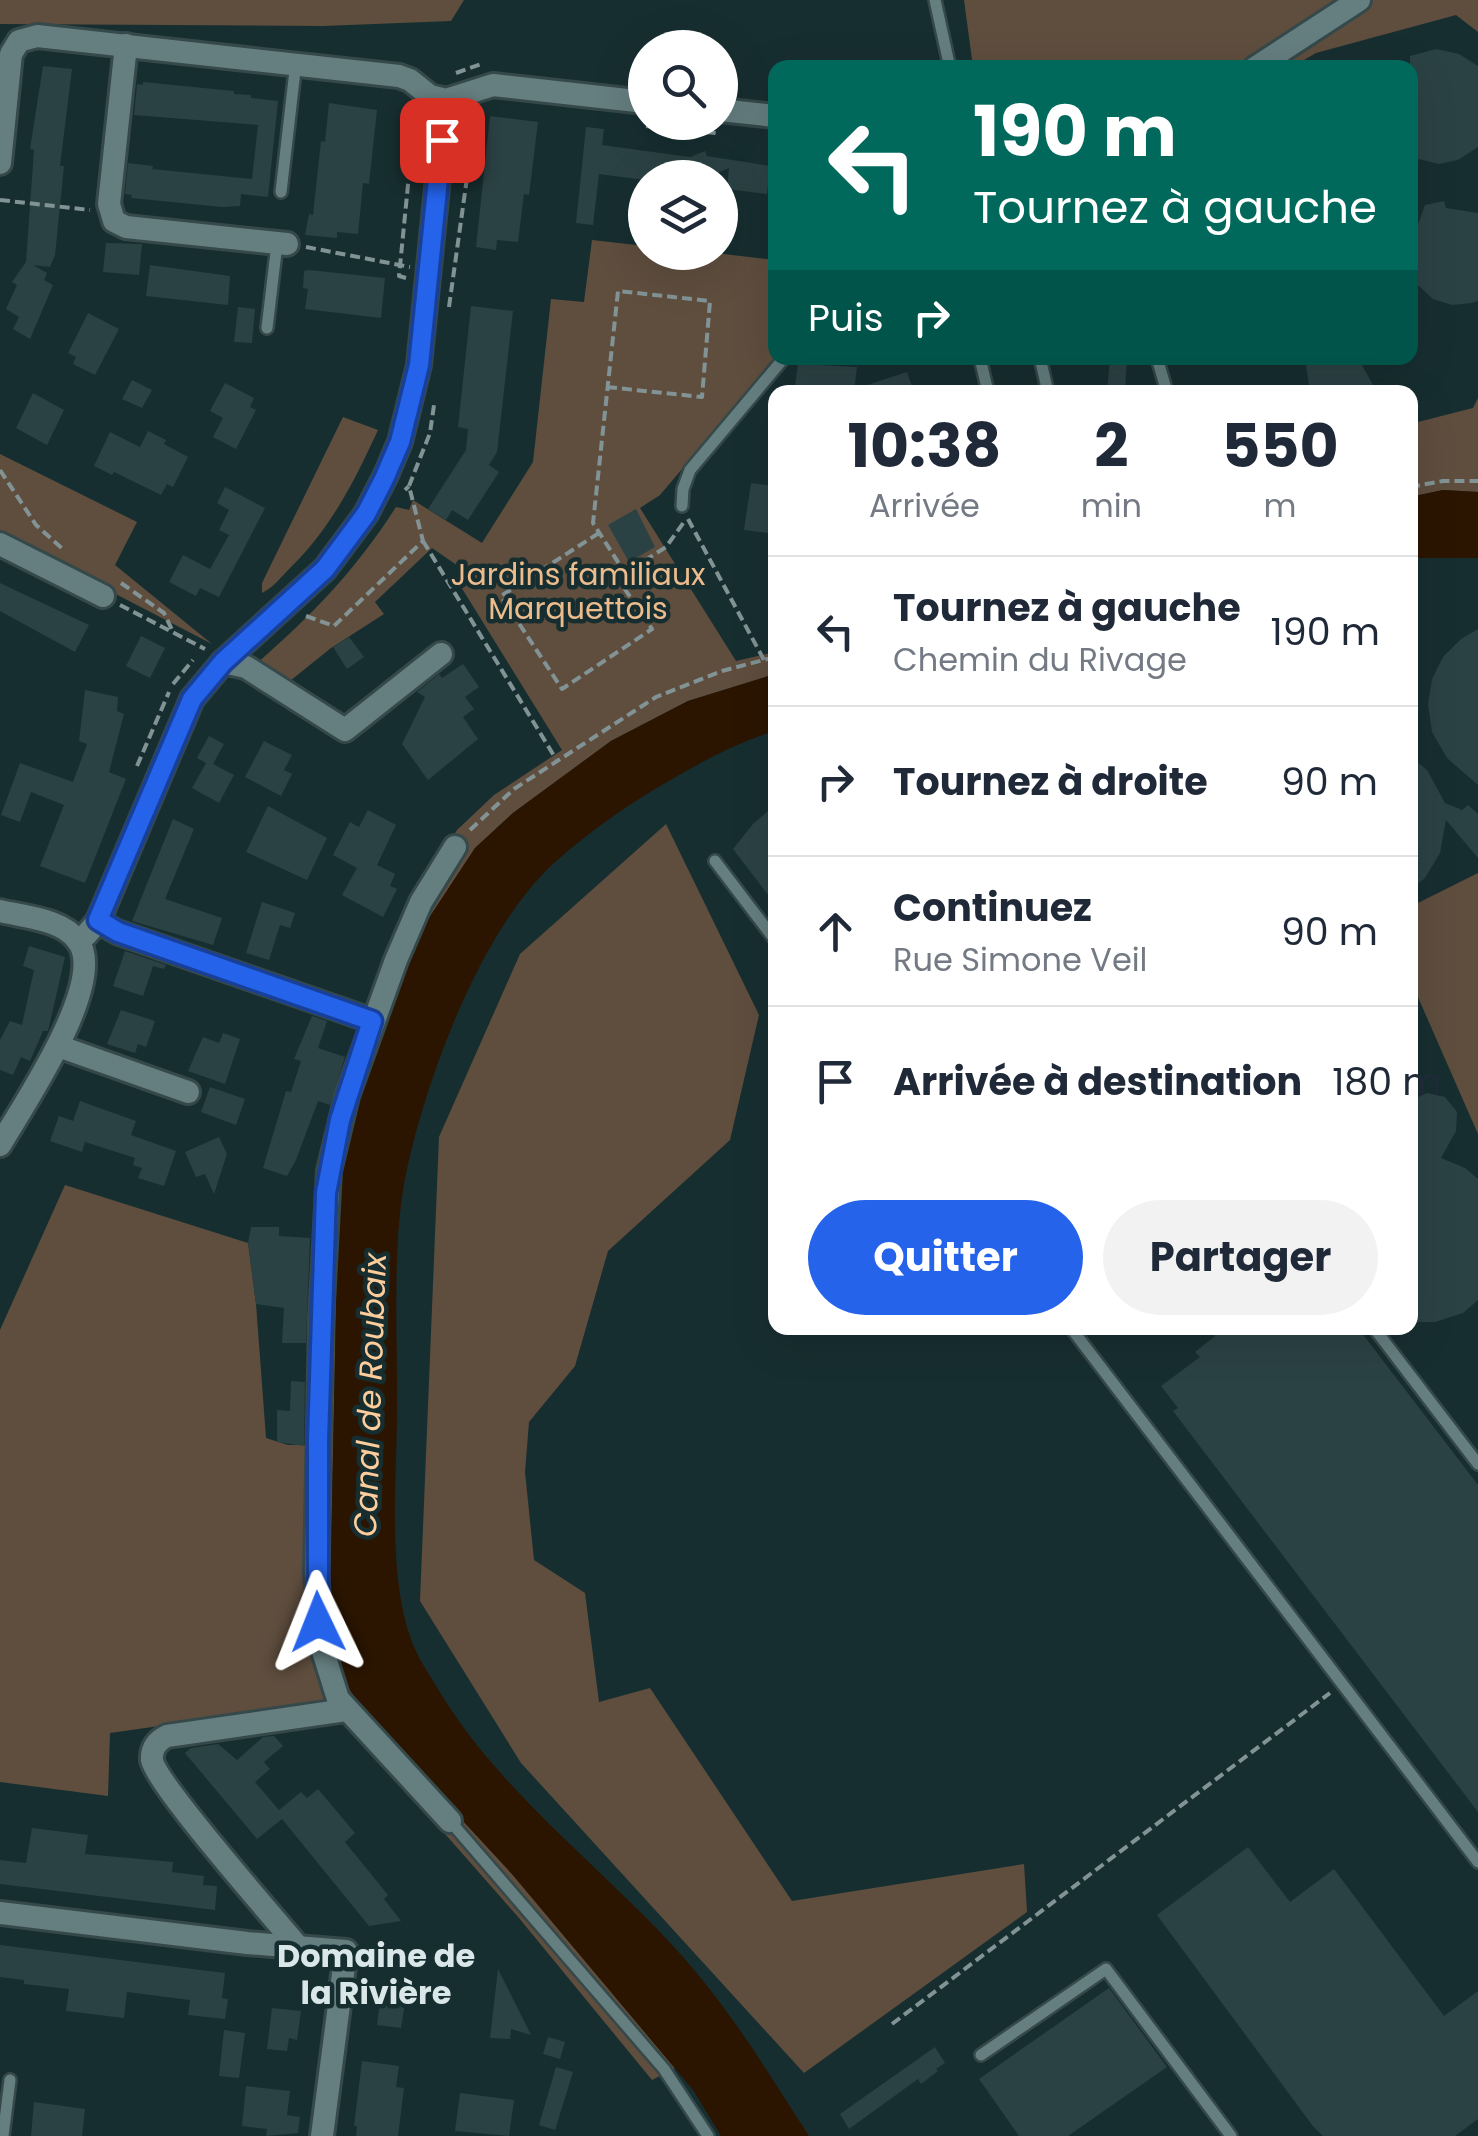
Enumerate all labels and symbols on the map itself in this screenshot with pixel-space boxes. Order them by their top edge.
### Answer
pin [400,98,485,183]
park label: Jardins familiaux Marquettois [451,553,705,630]
water label: Canal de Roubaix [342,1251,397,1538]
position arrow [266,1570,370,1674]
district label: Domaine de la Rivière [277,1933,475,2015]

